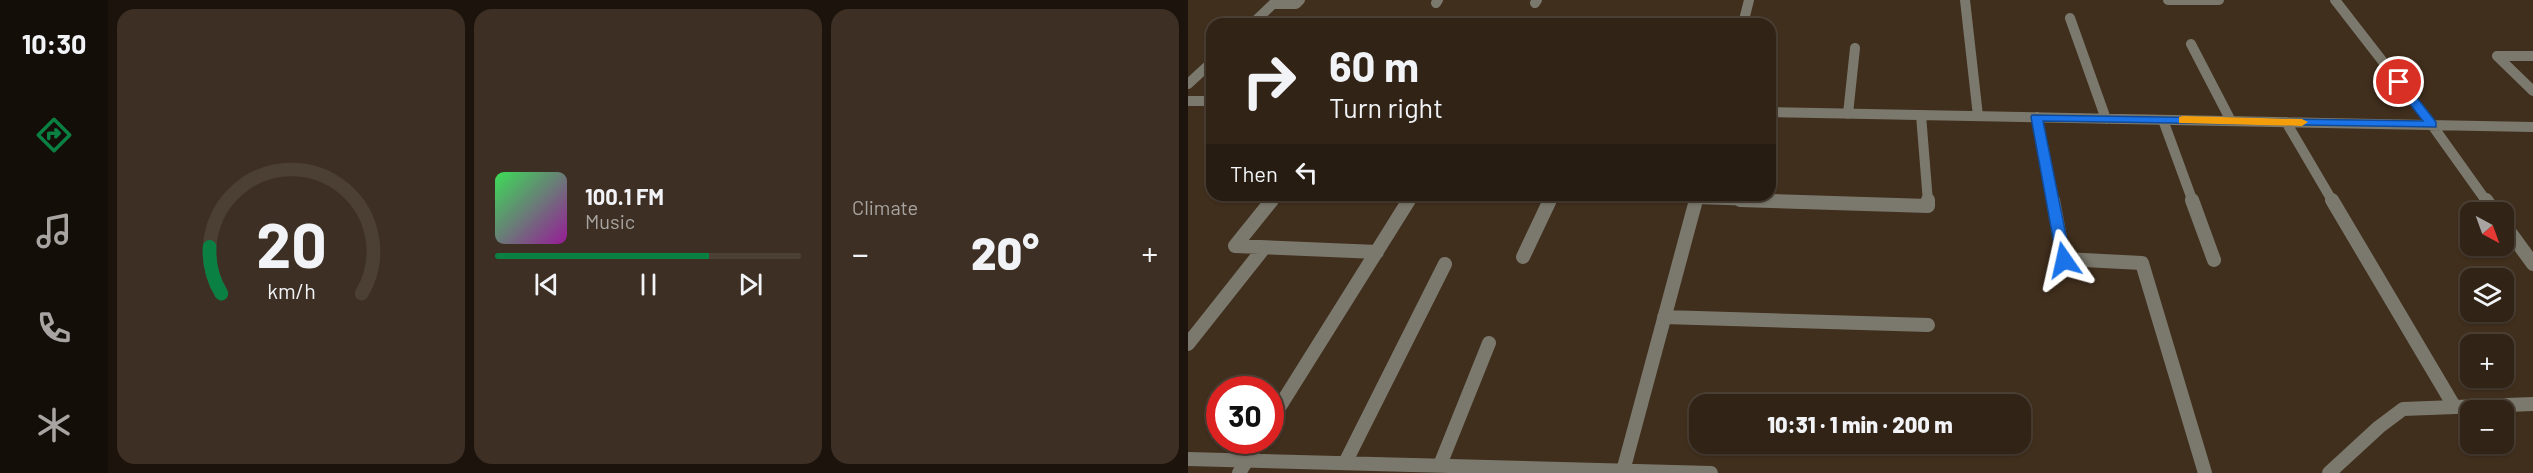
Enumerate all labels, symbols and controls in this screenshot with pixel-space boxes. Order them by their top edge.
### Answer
text: 10:30 [22,27,86,59]
text: 60 m [1329,40,1419,90]
icon: right [1230,42,1308,120]
pin [2373,56,2424,107]
icon: arrive [2382,65,2415,98]
text: Turn right [1329,91,1443,123]
icon: directions [33,114,75,156]
icon: left [1290,156,1323,189]
text: Then [1230,160,1278,186]
text: 100.1 FM [585,183,664,209]
text: Climate [852,195,918,219]
north arrow [2460,202,2514,256]
map controls [2460,202,2514,454]
text: 20 [256,206,326,280]
text: Music [585,209,635,233]
icon: music [33,210,75,252]
text: 20° [971,225,1039,279]
position arrow [2032,228,2096,292]
text: − [852,233,869,273]
text: + [1142,233,1158,273]
icon: previous [530,268,563,301]
icon: pause [632,268,665,301]
icon: next [734,268,767,301]
button: layers [2460,268,2514,322]
text: km/h [267,278,315,303]
icon: phone [33,307,75,349]
button: + [2460,334,2514,388]
speed limit sign: 30 [1206,376,1284,454]
button: − [2460,400,2514,454]
icon: climate [33,404,75,446]
text: 10:31 · 1 min · 200 m [1767,411,1953,437]

